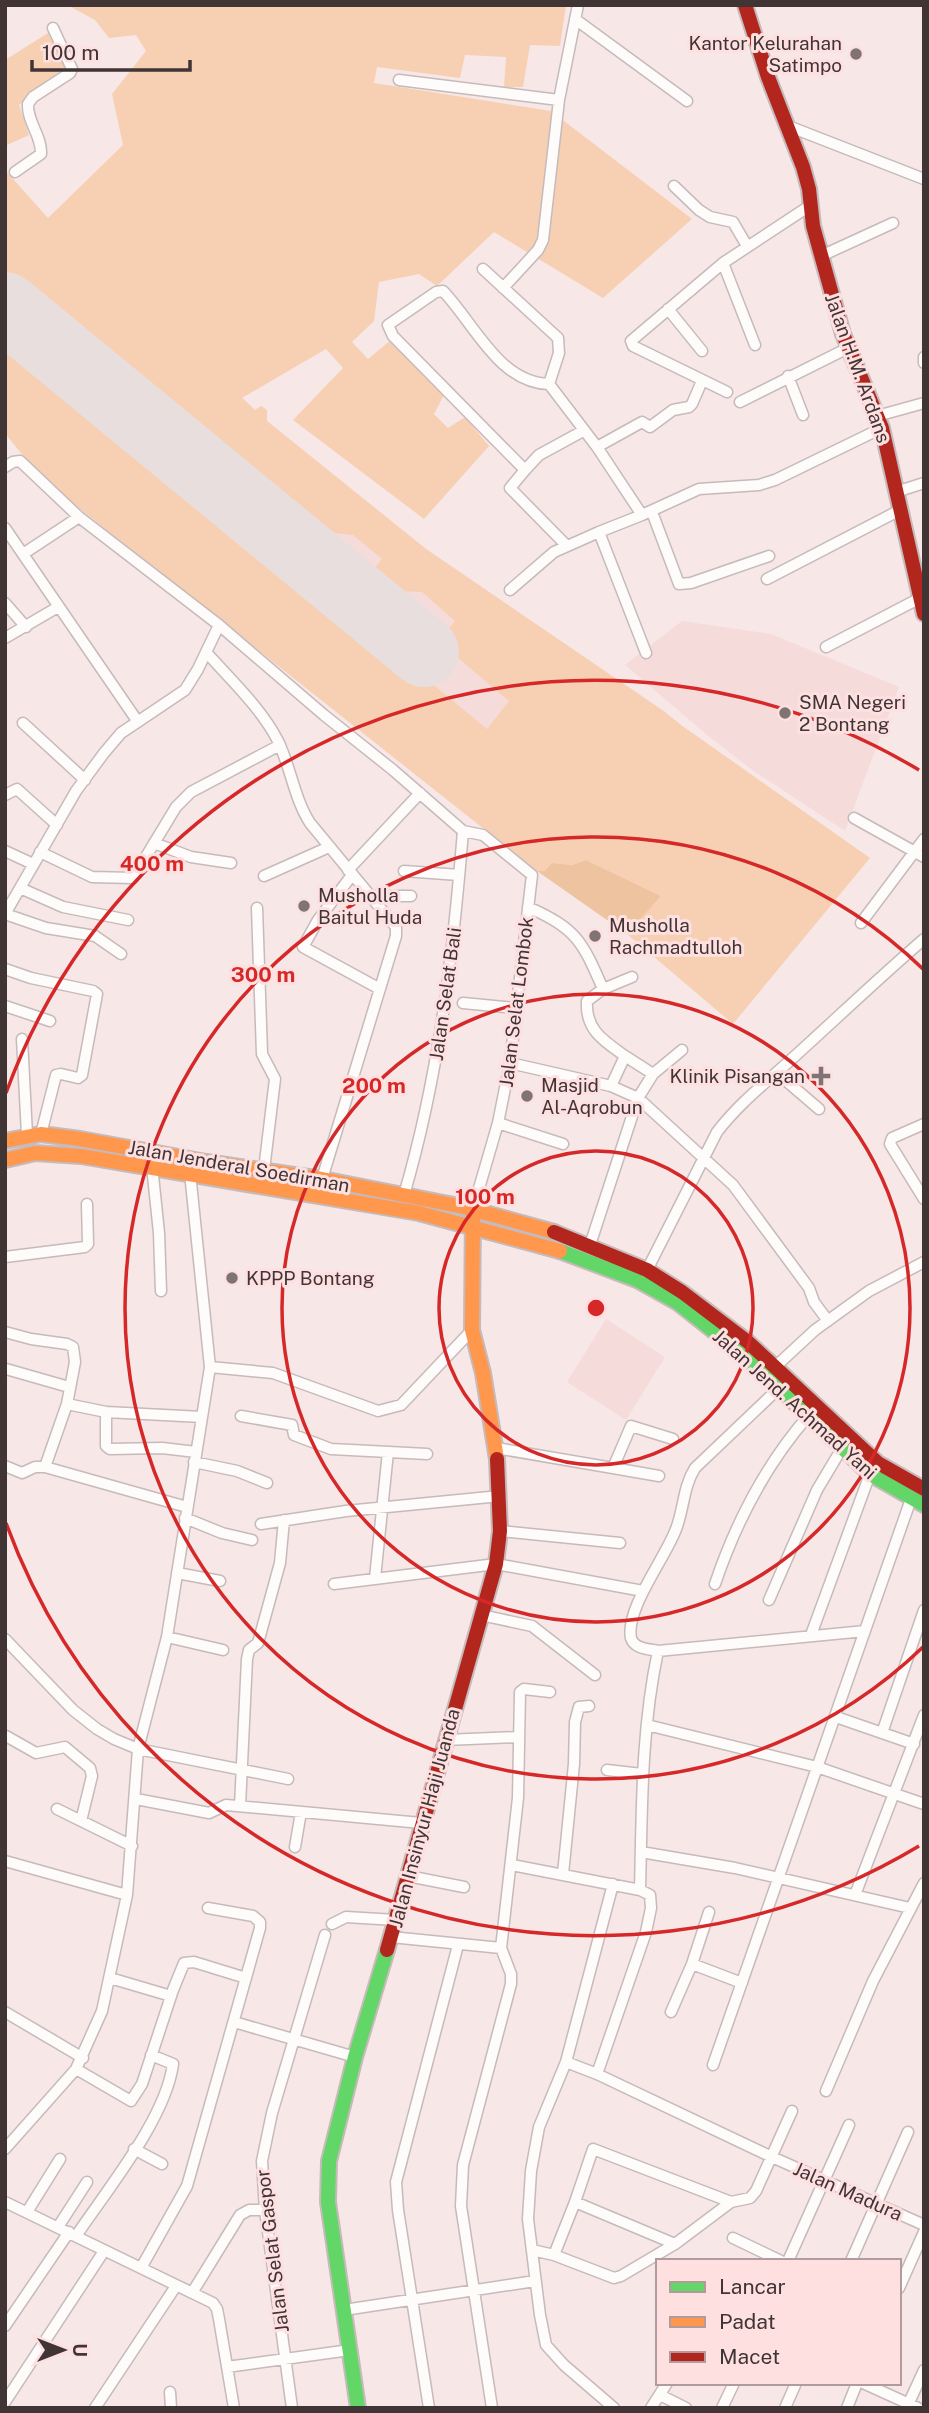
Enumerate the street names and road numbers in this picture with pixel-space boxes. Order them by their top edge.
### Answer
street label: Jalan H.M. Ardans [821,290,895,446]
street label: Jalan Selat Lombok [495,915,537,1088]
street label: Jalan Selat Bali [425,926,465,1062]
street label: Jalan Jenderal Soedirman [126,1136,352,1196]
street label: Jalan Jend. Achmad Yani [709,1325,881,1483]
street label: Jalan Insinyur Haji Juanda [384,1706,464,1930]
street label: Jalan Madura [790,2157,906,2225]
street label: Jalan Selat Gaspor [251,2168,293,2334]

